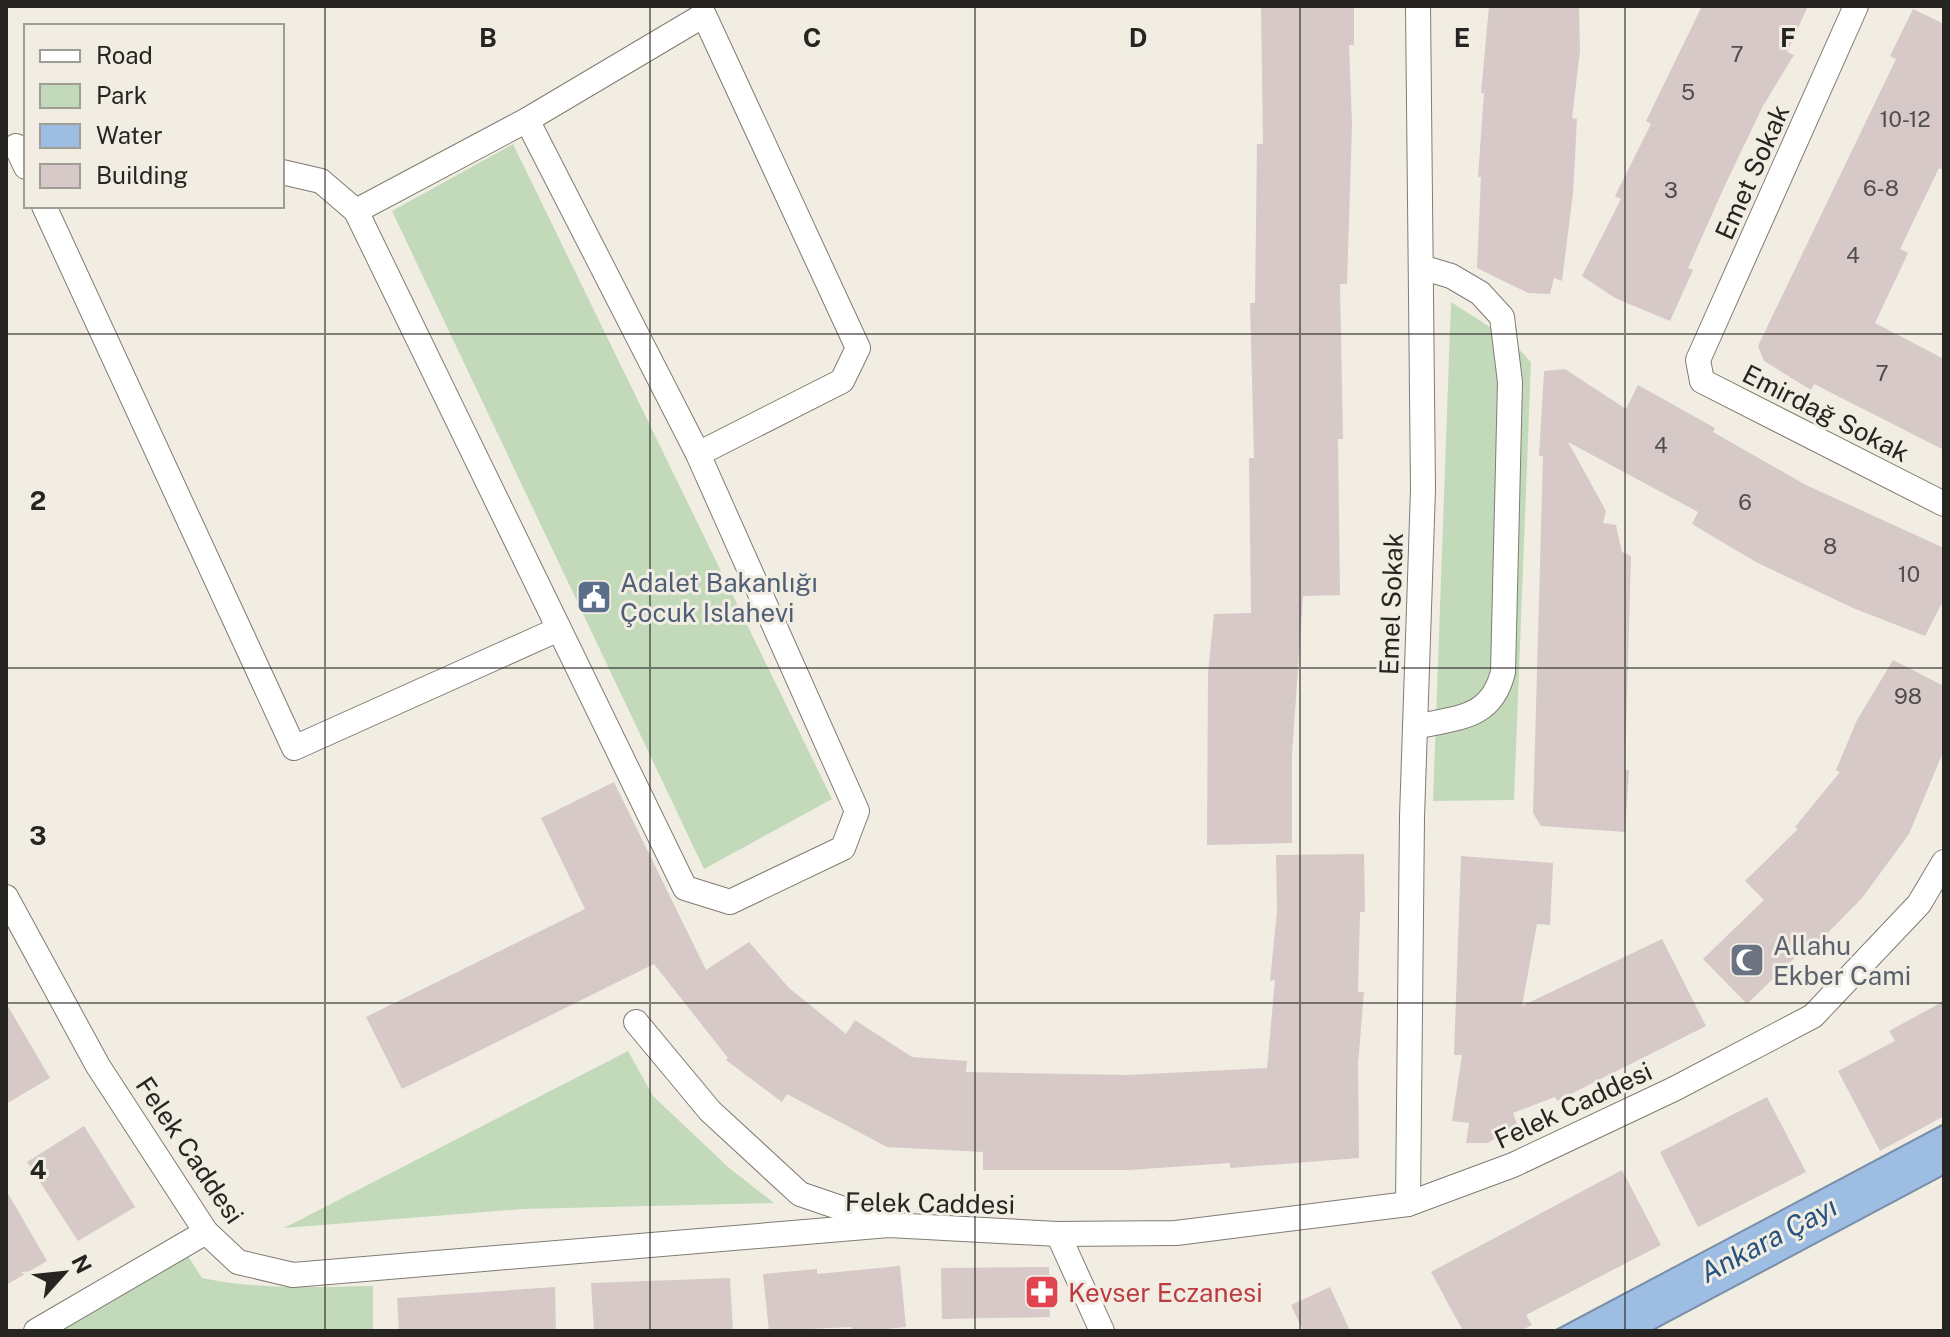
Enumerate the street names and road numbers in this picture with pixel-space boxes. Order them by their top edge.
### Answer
street label: Emet Sokak [1709,100,1795,244]
street label: Emirdağ Sokak [1738,358,1914,468]
street label: Emel Sokak [1373,532,1409,676]
street label: Felek Caddesi [1489,1055,1657,1155]
street label: Felek Caddesi [130,1071,250,1229]
street label: Felek Caddesi [845,1186,1015,1220]

